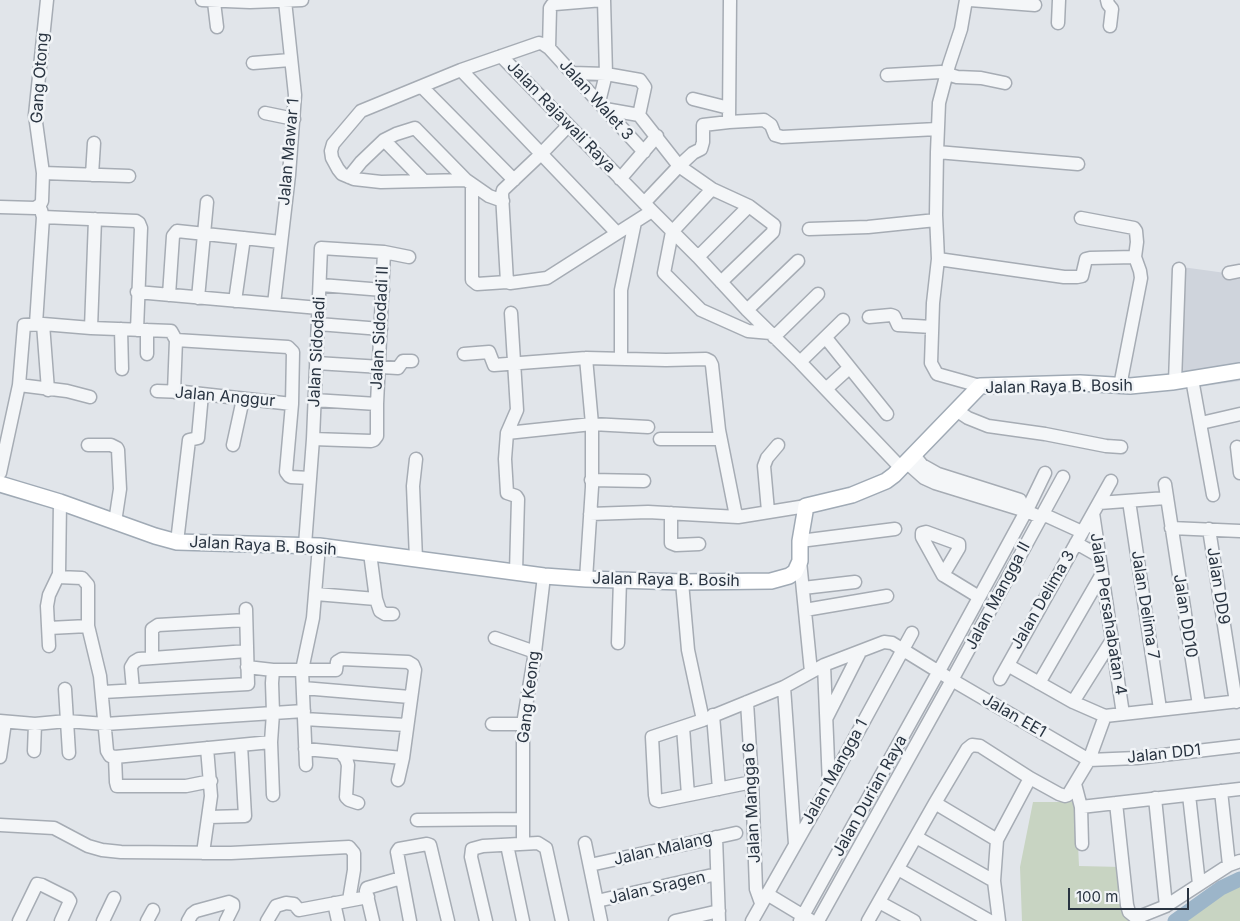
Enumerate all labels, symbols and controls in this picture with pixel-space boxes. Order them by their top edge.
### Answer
street label: Gang Otong [27,32,53,124]
street label: Jalan Walet 3 [555,56,637,144]
street label: Jalan Rajawali Raya [503,57,619,177]
street label: Jalan Mawar 1 [275,98,303,206]
street label: Jalan Sidodadi II [367,266,393,390]
street label: Jalan Sidodadi [305,296,329,408]
street label: Jalan Raya B. Bosih [985,376,1133,398]
street label: Jalan Anggur [174,383,276,411]
street label: Jalan Persahabatan 4 [1086,532,1130,696]
street label: Jalan Raya B. Bosih [189,533,337,559]
street label: Jalan Mangga II [961,539,1035,653]
street label: Jalan DD9 [1202,546,1234,626]
street label: Jalan Delima 3 [1007,547,1079,653]
street label: Jalan Delima 7 [1127,549,1163,661]
street label: Jalan Raya B. Bosih [592,569,740,591]
street label: Jalan DD10 [1169,573,1201,659]
street label: Gang Keong [514,650,544,744]
street label: Jalan EE1 [979,690,1049,742]
street label: Jalan Mangga 1 [798,716,872,828]
street label: Jalan Durian Raya [829,732,911,860]
street label: Jalan DD1 [1126,741,1202,767]
street label: Jalan Mangga 6 [739,742,765,864]
street label: Jalan Malang [612,828,714,870]
street label: Jalan Sragen [607,868,707,908]
scale bar [1070,878,1191,910]
text: 100 m [1076,887,1118,906]

